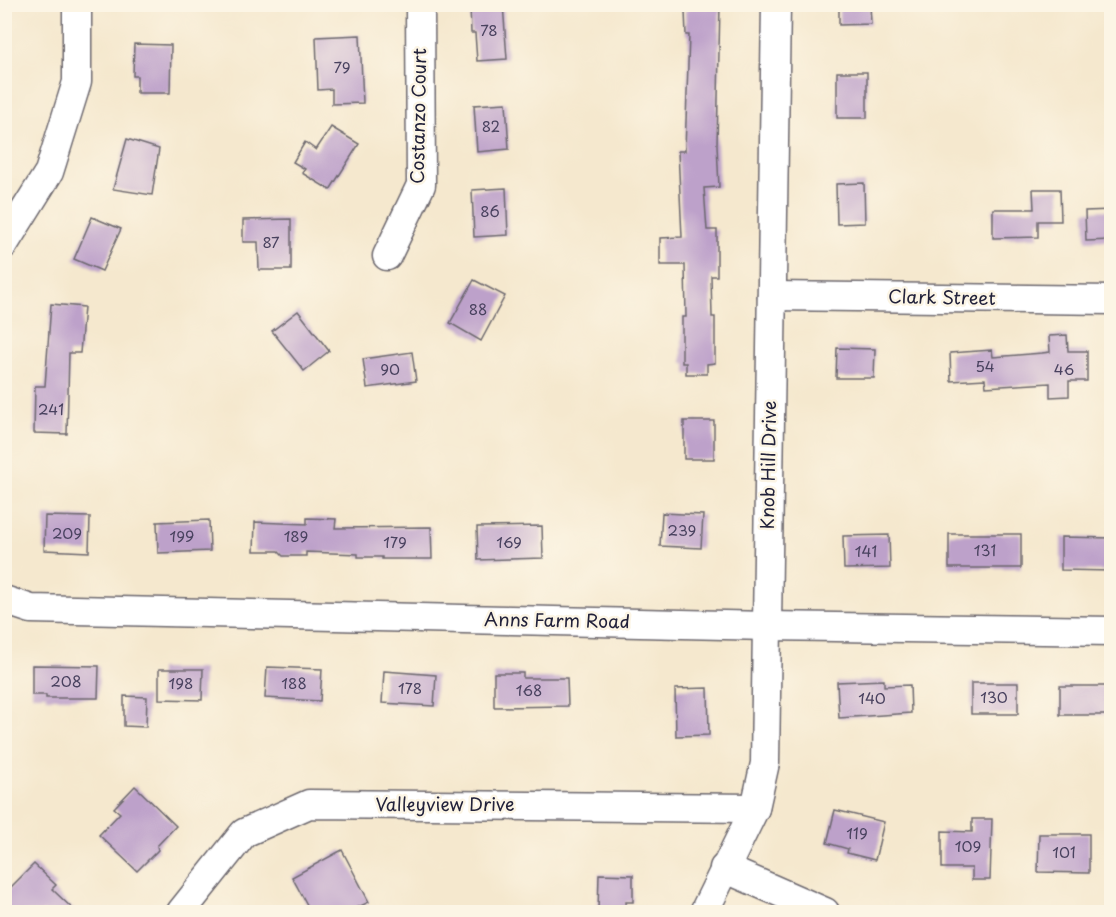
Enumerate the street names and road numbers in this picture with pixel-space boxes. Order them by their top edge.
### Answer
street label: Costanzo Court [403,48,432,184]
street label: Clark Street [888,282,996,311]
street label: Knob Hill Drive [753,400,782,530]
street label: Anns Farm Road [484,605,630,634]
street label: Valleyview Drive [375,790,515,817]

